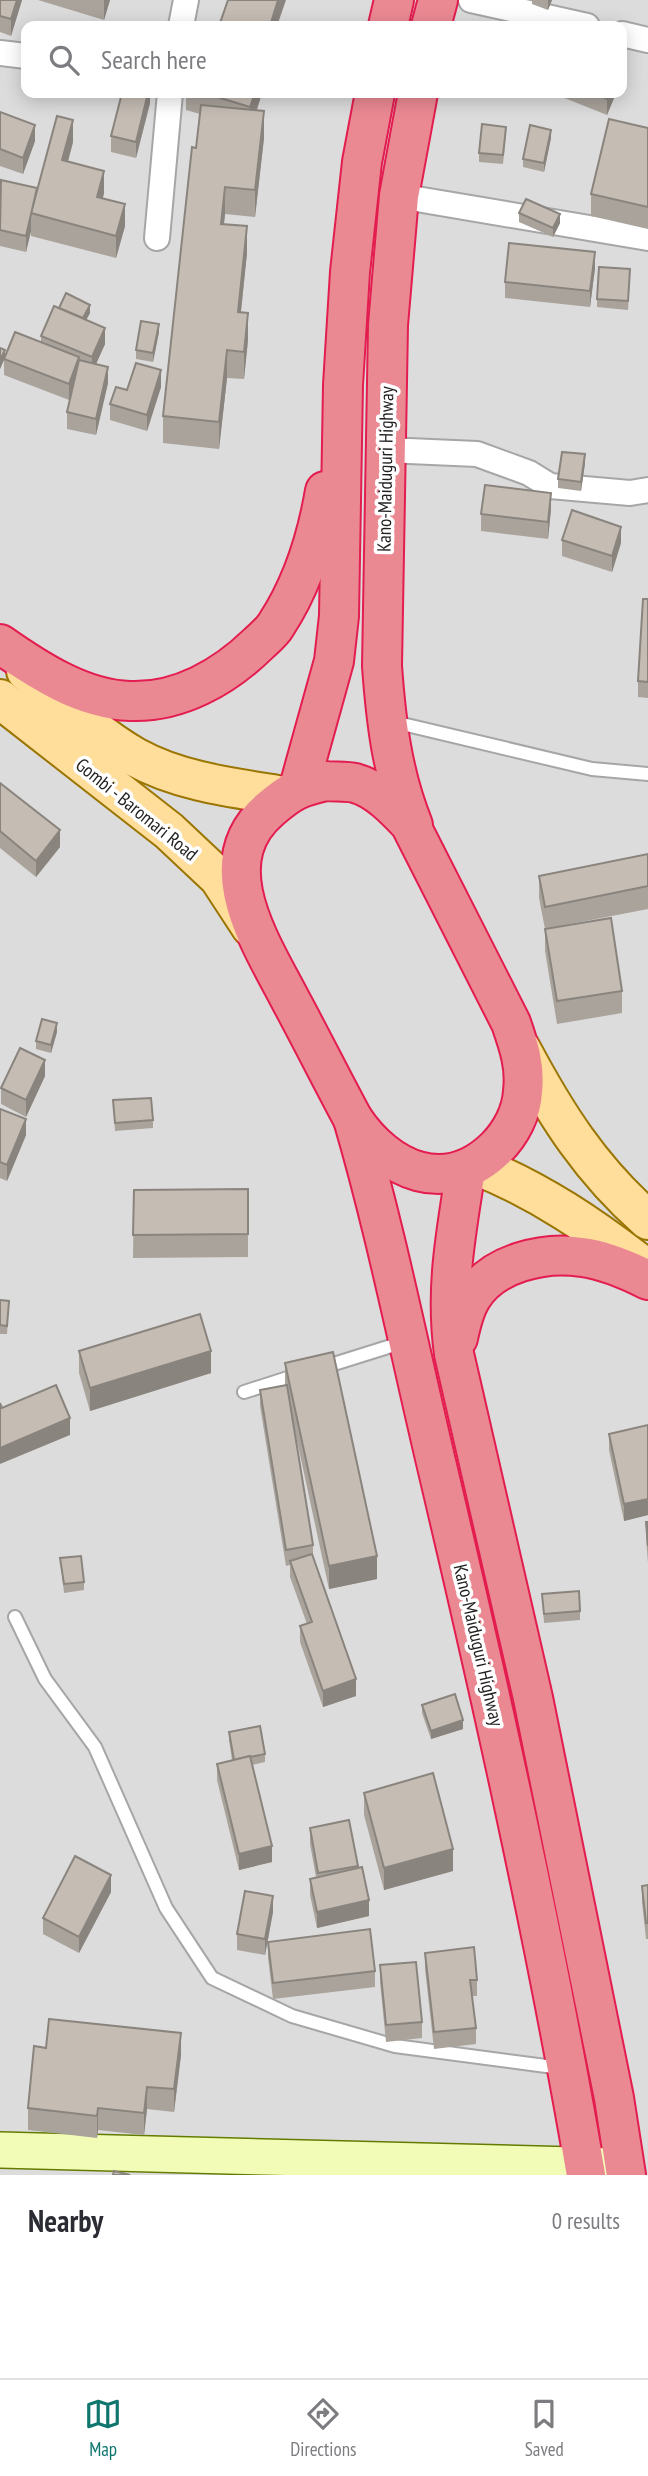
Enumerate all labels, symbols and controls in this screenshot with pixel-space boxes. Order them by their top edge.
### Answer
search box [21,21,627,98]
icon: search [45,41,83,79]
text: Search here [101,43,207,76]
street label: Kano-Maiduguri Highway [372,385,398,552]
street label: Gombi - Baromari Road [71,752,203,866]
street label: Kano-Maiduguri Highway [449,1562,510,1729]
text: Nearby [28,2201,103,2240]
text: 0 results [552,2206,620,2235]
tab: Map [84,2395,122,2461]
tab: Directions [290,2395,356,2461]
tab: Saved [525,2395,564,2461]

